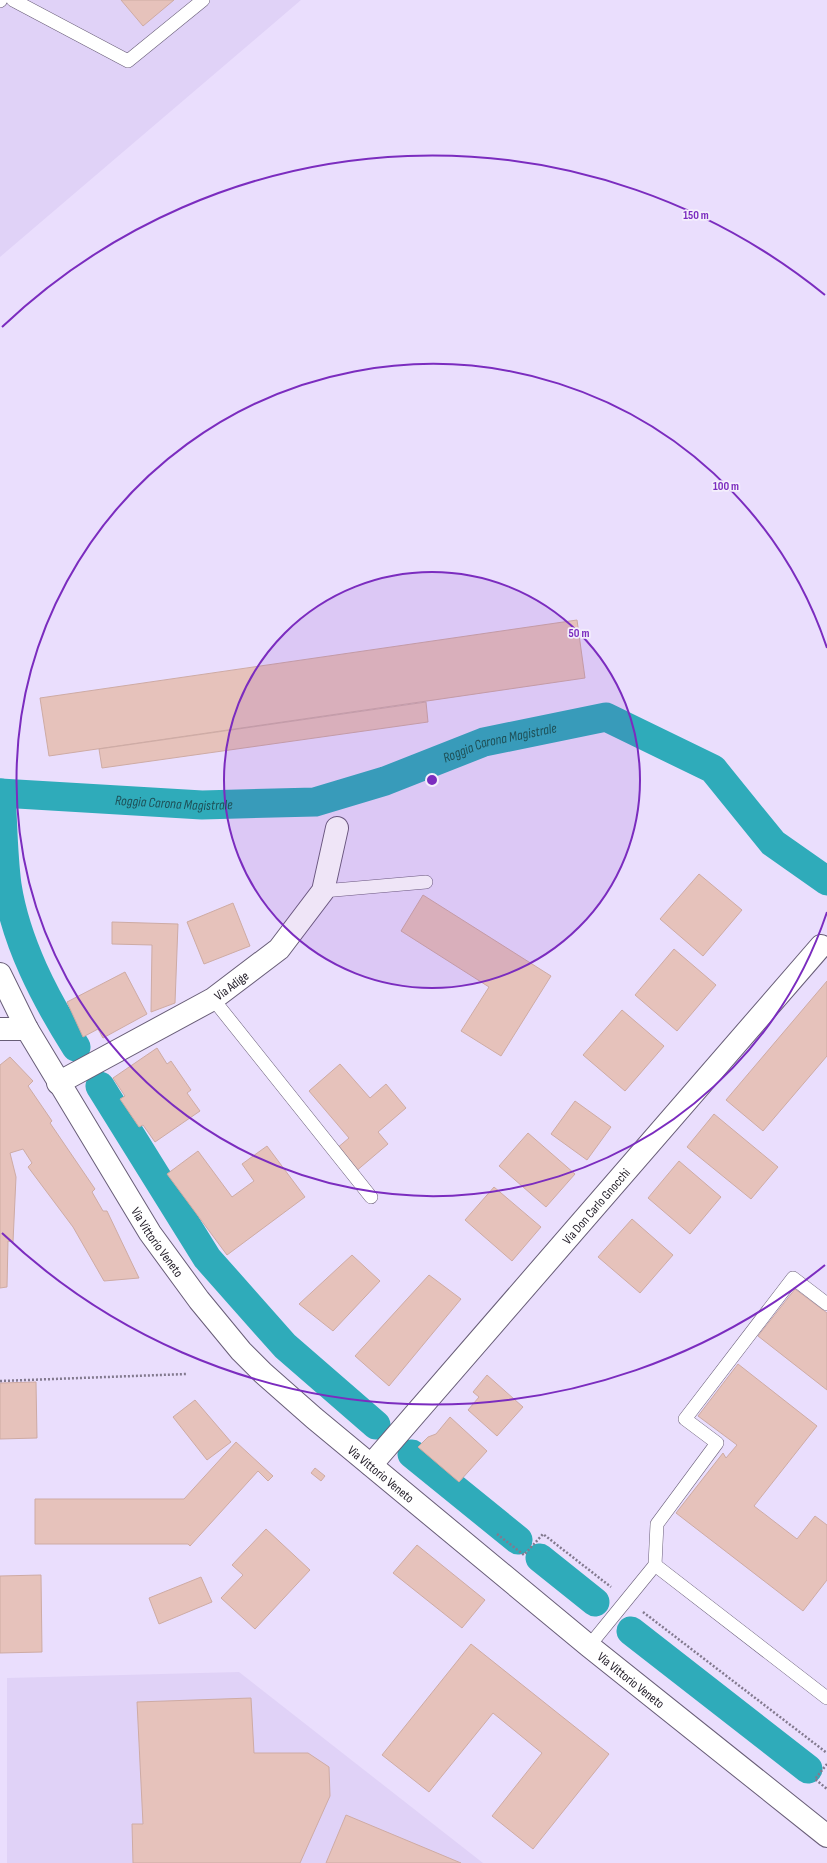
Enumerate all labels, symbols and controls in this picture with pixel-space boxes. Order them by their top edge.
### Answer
text: 150 m [683,208,709,223]
text: 100 m [713,479,739,494]
text: 50 m [569,626,589,641]
water label: Roggia Carona Magistrale [440,719,559,766]
centre of rings [425,773,439,787]
water label: Roggia Carona Magistrale [114,792,233,814]
street label: Via Adige [211,968,252,1004]
street label: Via Don Carlo Gnocchi [559,1165,634,1248]
street label: Via Vittorio Veneto [127,1204,186,1280]
street label: Via Vittorio Veneto [344,1442,417,1507]
street label: Via Vittorio Veneto [594,1649,667,1712]

